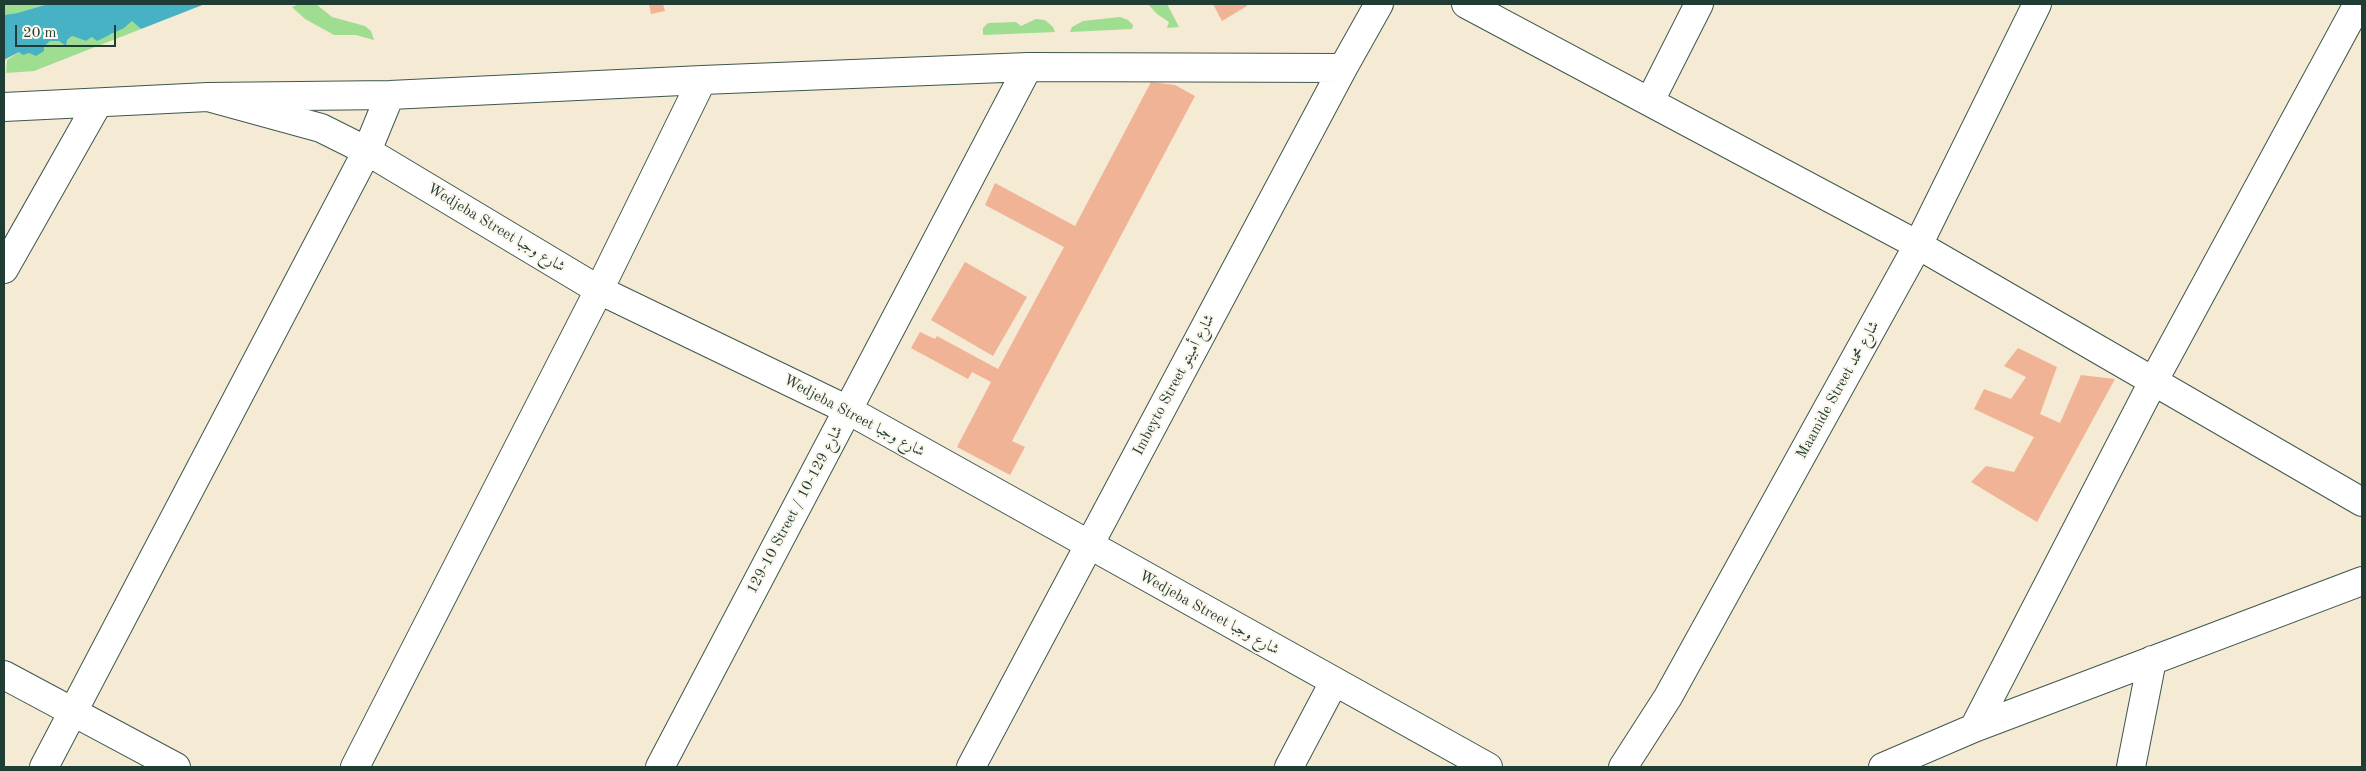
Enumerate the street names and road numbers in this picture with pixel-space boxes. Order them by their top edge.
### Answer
street label: Wedjeba Street شارع وجبا [424,180,568,276]
street label: Imbeyto Street شارع أمبيتو [1129,311,1219,459]
street label: Maamide Street شارع محمد [1793,318,1883,462]
street label: Wedjeba Street شارع وجبا [780,371,928,461]
street label: 129-10 Street / شارع 129-10 [743,423,847,597]
street label: Wedjeba Street شارع وجبا [1136,567,1282,659]

